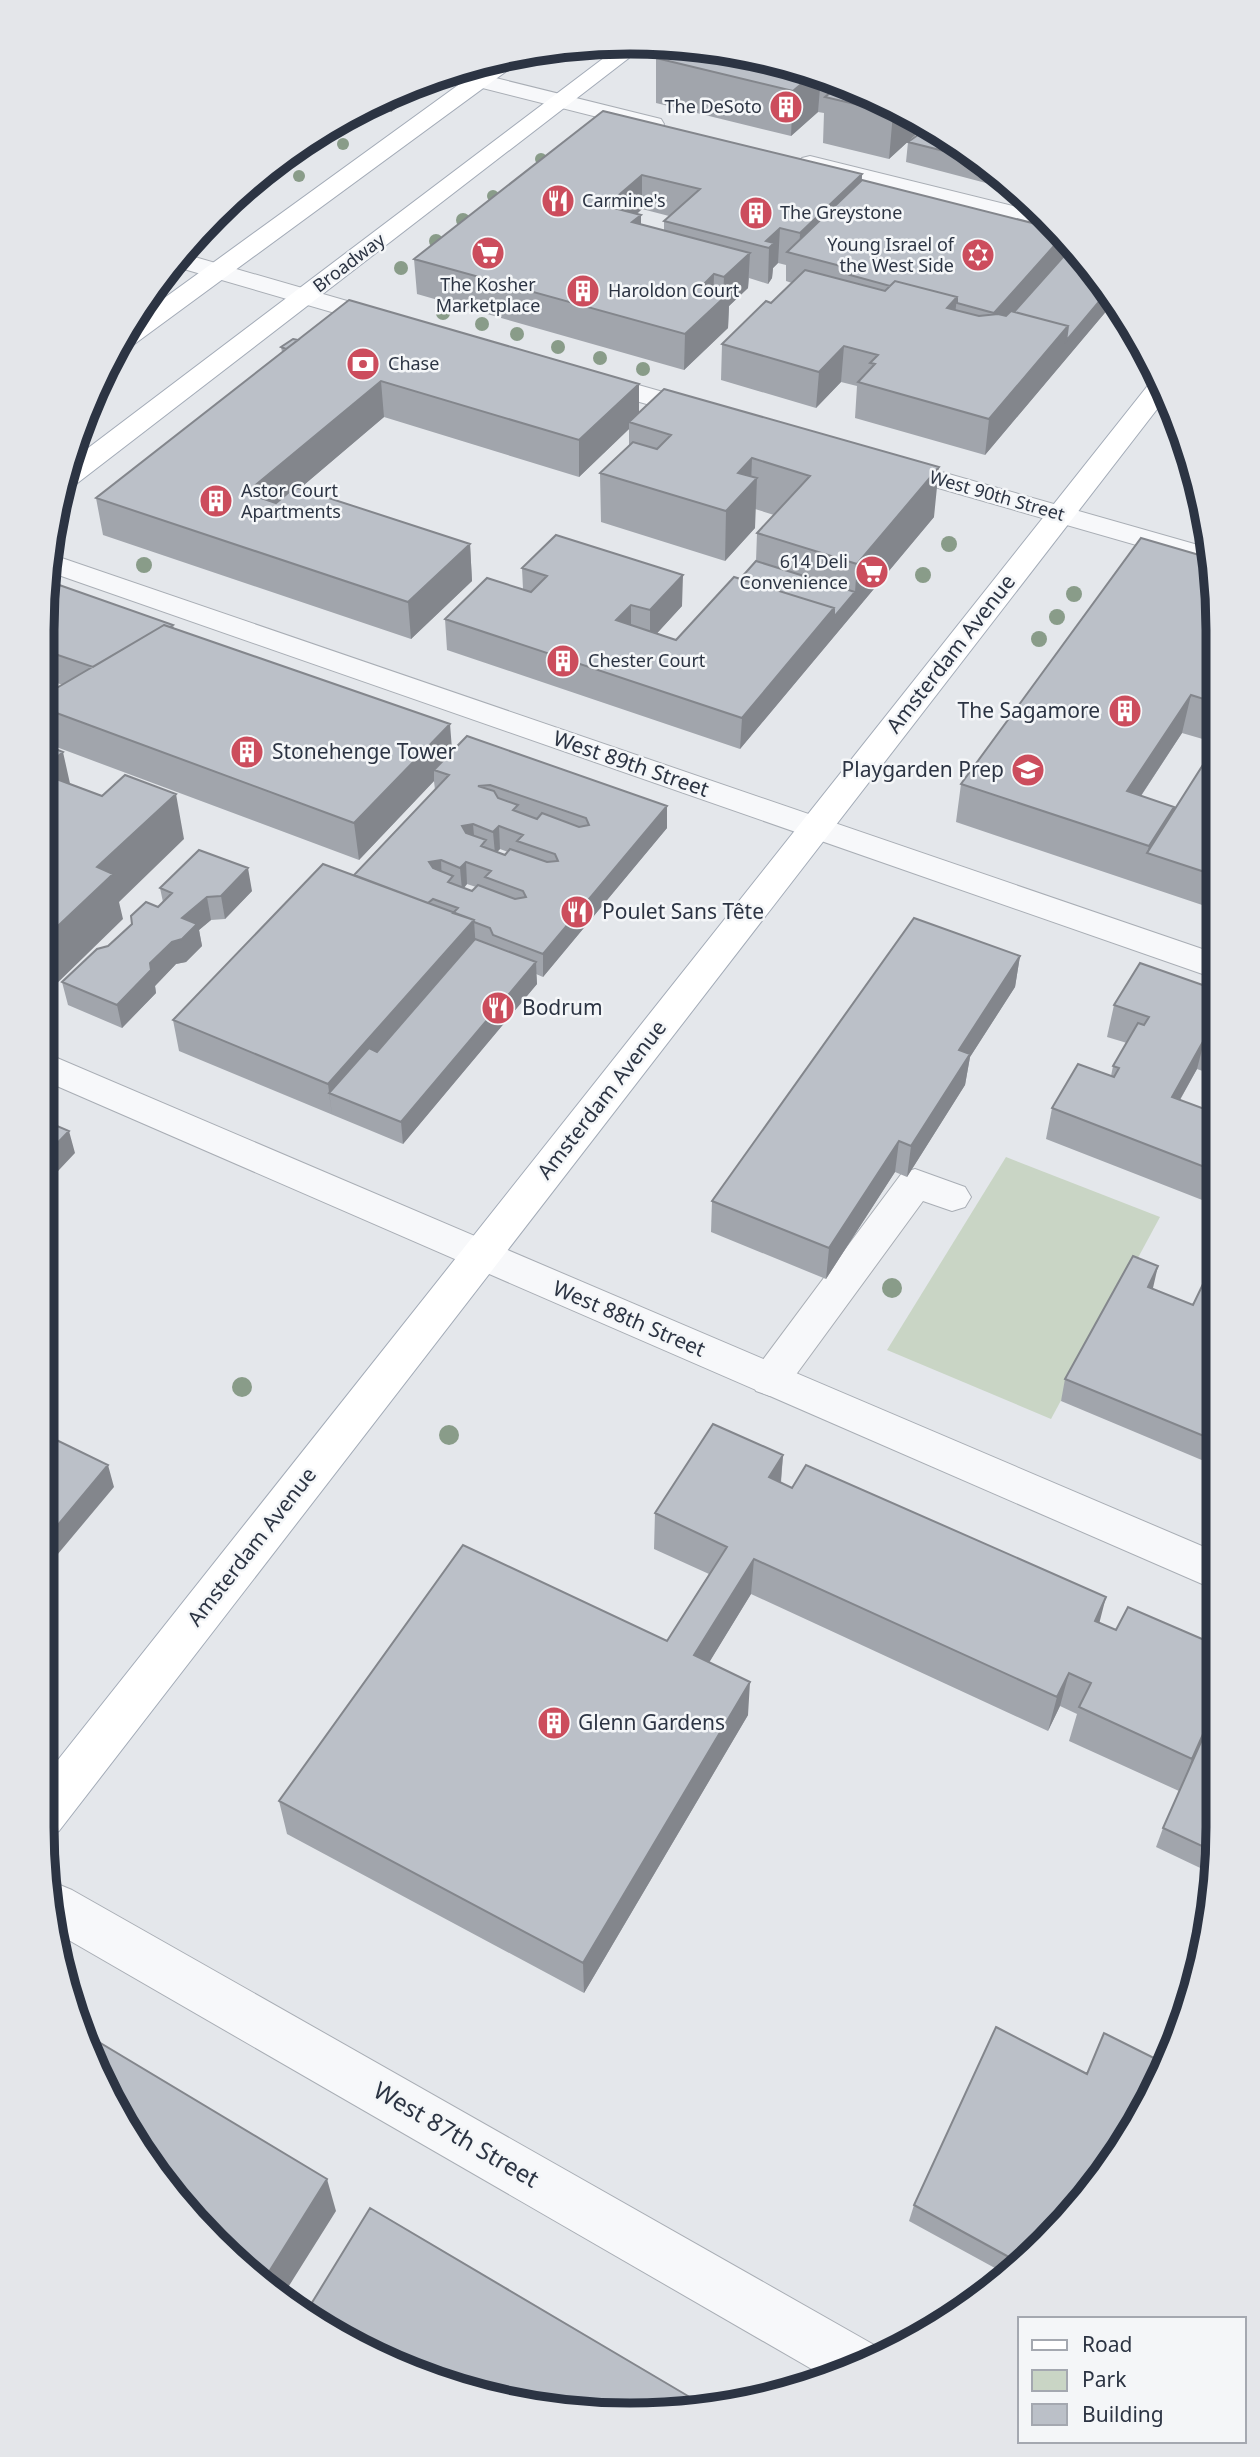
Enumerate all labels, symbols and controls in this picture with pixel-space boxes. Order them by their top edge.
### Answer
building icon: The DeSoto [767,88,805,126]
place label: The DeSoto [665,94,762,118]
restaurant icon: Carmine's [539,182,577,220]
place label: Carmine's [582,188,666,212]
building icon: The Greystone [737,194,775,232]
place label: The Greystone [780,200,902,224]
street label: Broadway [308,227,390,297]
place label: Young Israel of the West Side [827,232,955,277]
supermarket icon: The Kosher Marketplace [469,234,507,272]
synagogue icon: Young Israel of the West Side [959,236,997,274]
place label: The Kosher Marketplace [436,272,540,317]
building icon: Haroldon Court [564,272,602,310]
place label: Haroldon Court [608,278,740,302]
bank icon: Chase [344,345,382,383]
place label: Chase [388,351,439,375]
street label: West 90th Street [927,464,1068,526]
place label: Astor Court Apartments [241,478,341,523]
building icon: Astor Court Apartments [197,482,235,520]
place label: 614 Deli Convenience [739,549,848,594]
supermarket icon: 614 Deli Convenience [853,553,891,591]
street label: Amsterdam Avenue [879,568,1021,739]
building icon: Chester Court [544,642,582,680]
place label: Chester Court [588,648,706,672]
building icon: The Sagamore [1106,692,1144,730]
place label: The Sagamore [958,696,1100,724]
street label: West 89th Street [550,723,713,803]
building icon: Stonehenge Tower [228,733,266,771]
place label: Stonehenge Tower [272,737,456,765]
school or university icon: Playgarden Prep [1009,751,1047,789]
place label: Playgarden Prep [842,755,1004,783]
restaurant icon: Poulet Sans Tête [558,893,596,931]
place label: Poulet Sans Tête [602,897,764,925]
restaurant icon: Bodrum [479,989,517,1027]
place label: Bodrum [522,993,603,1021]
street label: Amsterdam Avenue [530,1014,672,1185]
street label: West 88th Street [549,1273,710,1363]
street label: Amsterdam Avenue [180,1461,322,1632]
building icon: Glenn Gardens [535,1704,573,1742]
place label: Glenn Gardens [578,1708,725,1736]
street label: West 87th Street [368,2073,546,2195]
legend [1018,2317,1246,2443]
text: Road [1082,2330,1132,2358]
text: Park [1082,2365,1127,2393]
text: Building [1082,2400,1164,2428]

